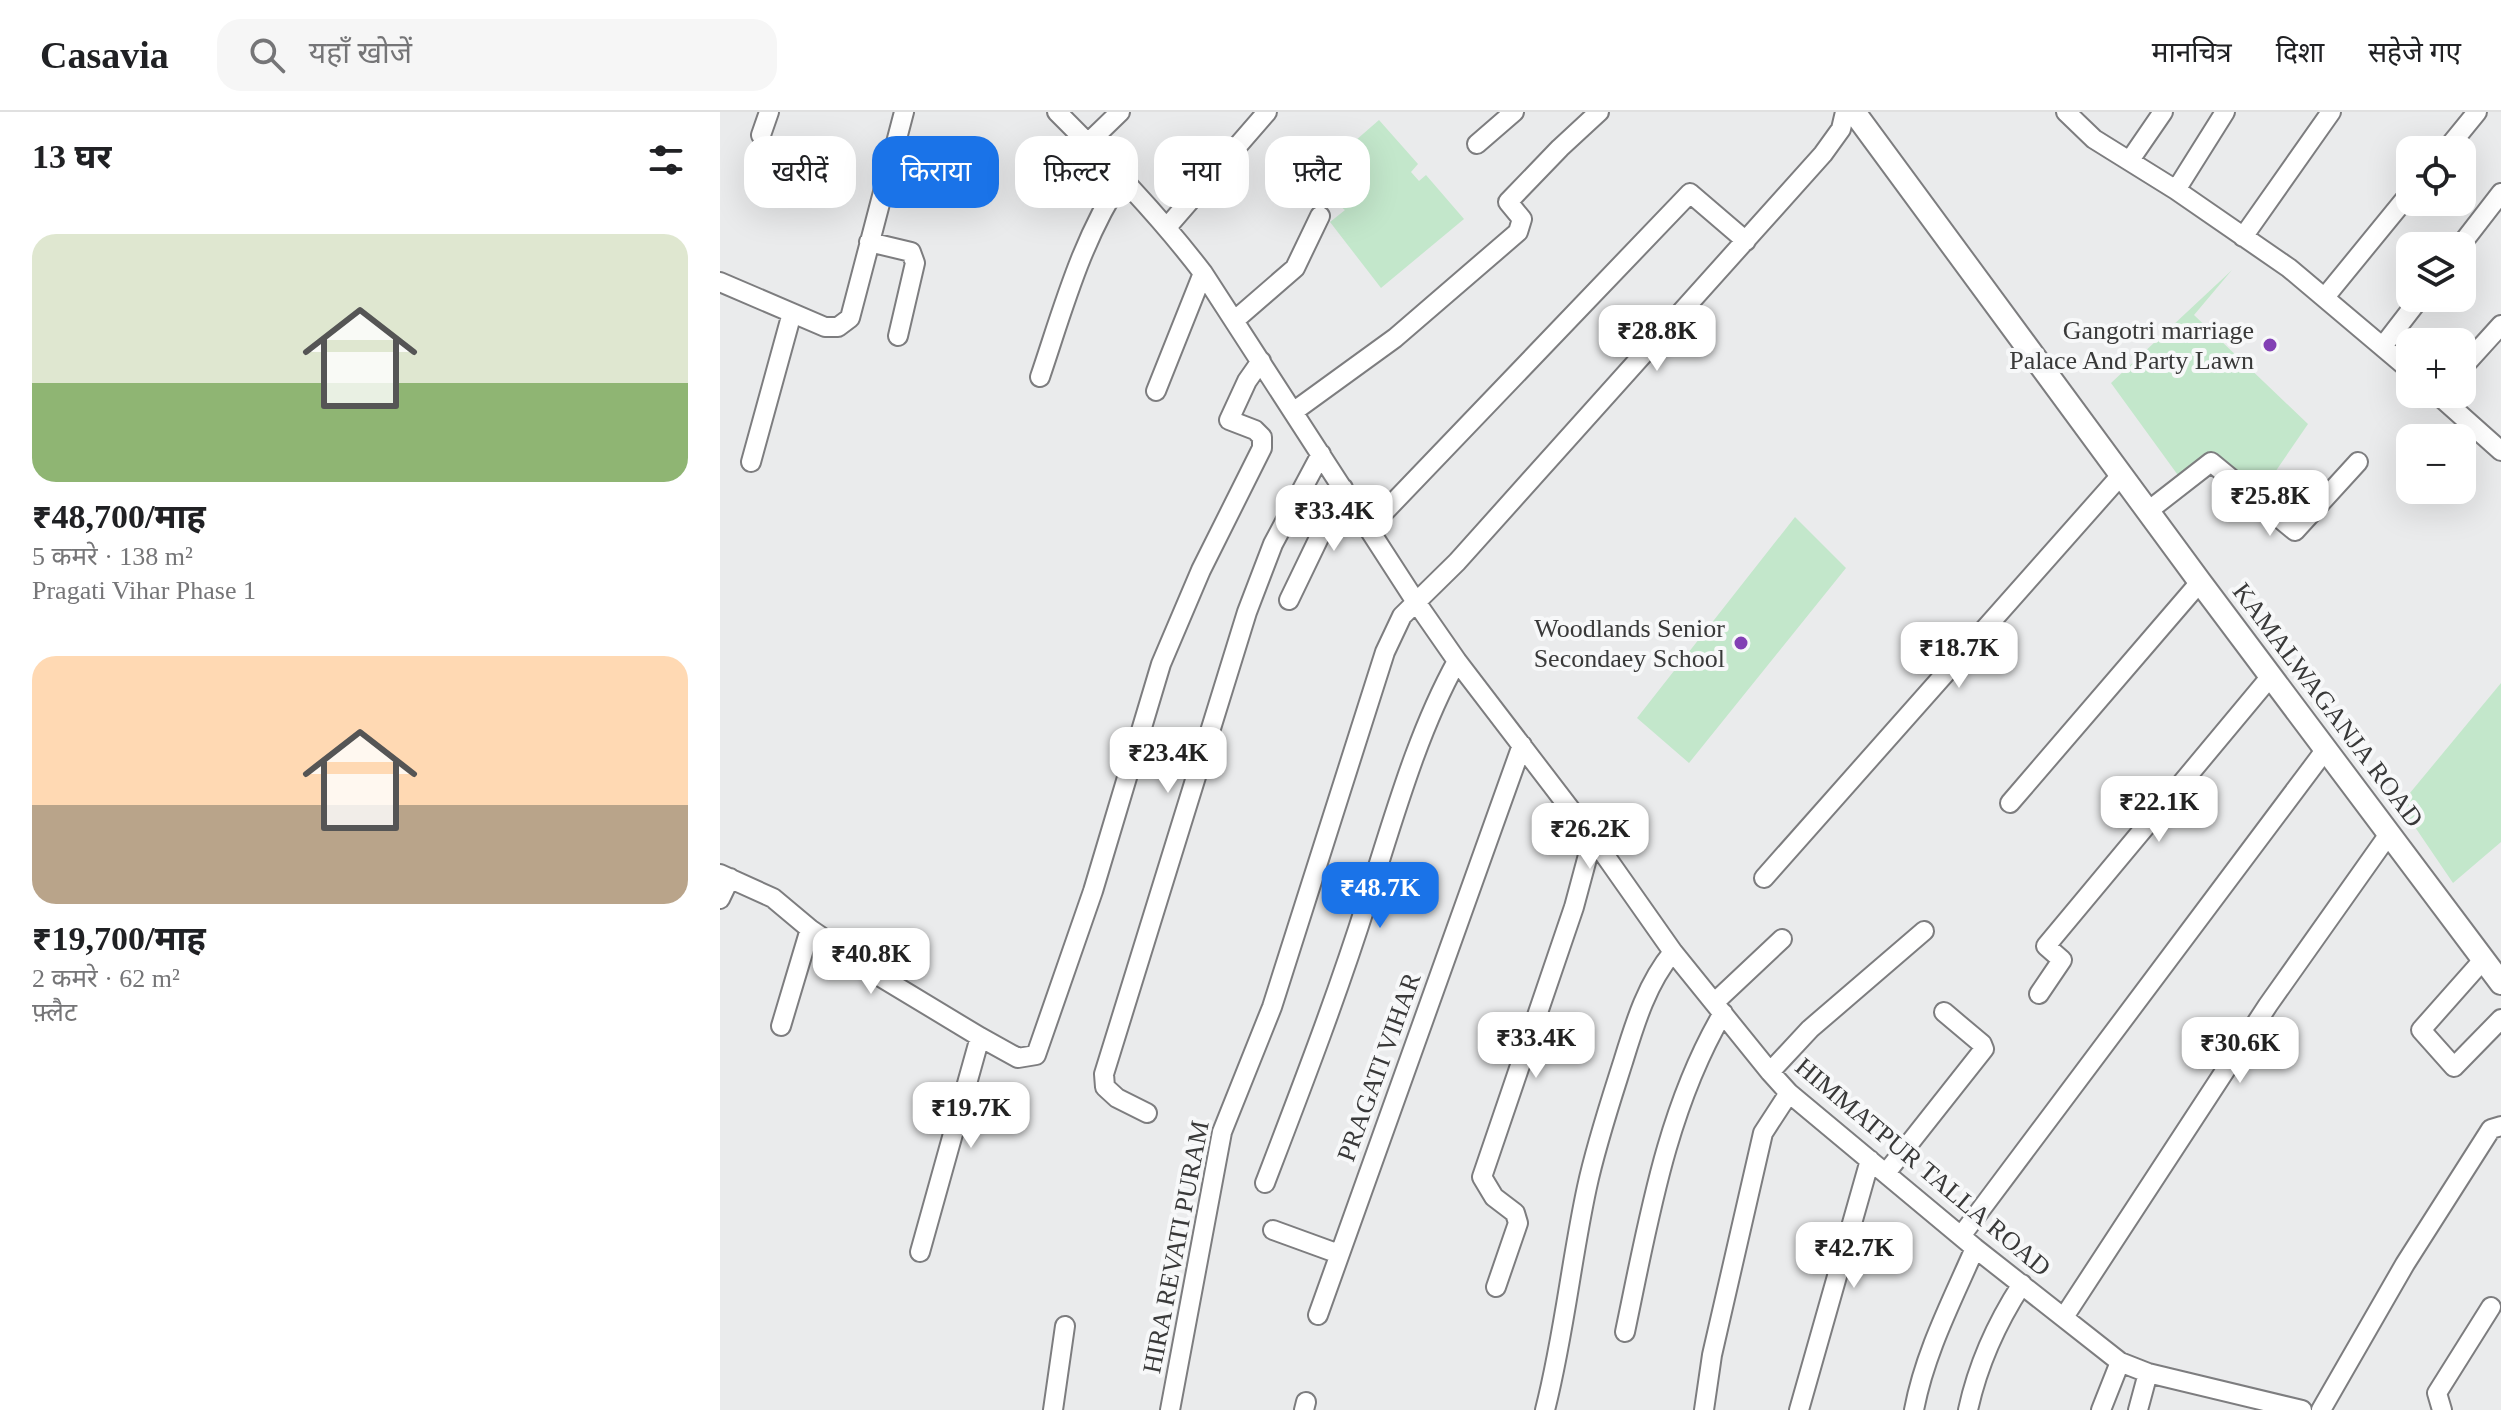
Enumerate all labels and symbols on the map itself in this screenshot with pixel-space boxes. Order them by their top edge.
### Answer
pin: ₹28.8K [1592,305,1722,373]
place label: Gangotri marriage Palace And Party Lawn [2009,316,2254,375]
marker: Gangotri marriage Palace And Party Lawn [2261,336,2279,354]
pin: ₹25.8K [2205,470,2335,538]
pin: ₹33.4K [1269,485,1399,553]
street label: KAMALWAGANJA ROAD [2227,577,2429,833]
place label: Woodlands Senior Secondaey School [1534,614,1725,673]
pin: ₹18.7K [1894,622,2024,690]
marker: Woodlands Senior Secondaey School [1732,634,1750,652]
pin: ₹23.4K [1103,727,1233,795]
pin: ₹22.1K [2094,776,2224,844]
pin: ₹26.2K [1525,803,1655,871]
pin: ₹48.7K [1315,862,1445,930]
pin: ₹40.8K [806,928,936,996]
street label: PRAGATI VIHAR [1331,968,1427,1165]
pin: ₹33.4K [1471,1012,1601,1080]
pin: ₹30.6K [2175,1017,2305,1085]
street label: HIMMATPUR TALLA ROAD [1790,1052,2056,1282]
pin: ₹19.7K [906,1082,1036,1150]
street label: HIRA REVATI PURAM [1137,1118,1215,1376]
pin: ₹42.7K [1789,1222,1919,1290]

